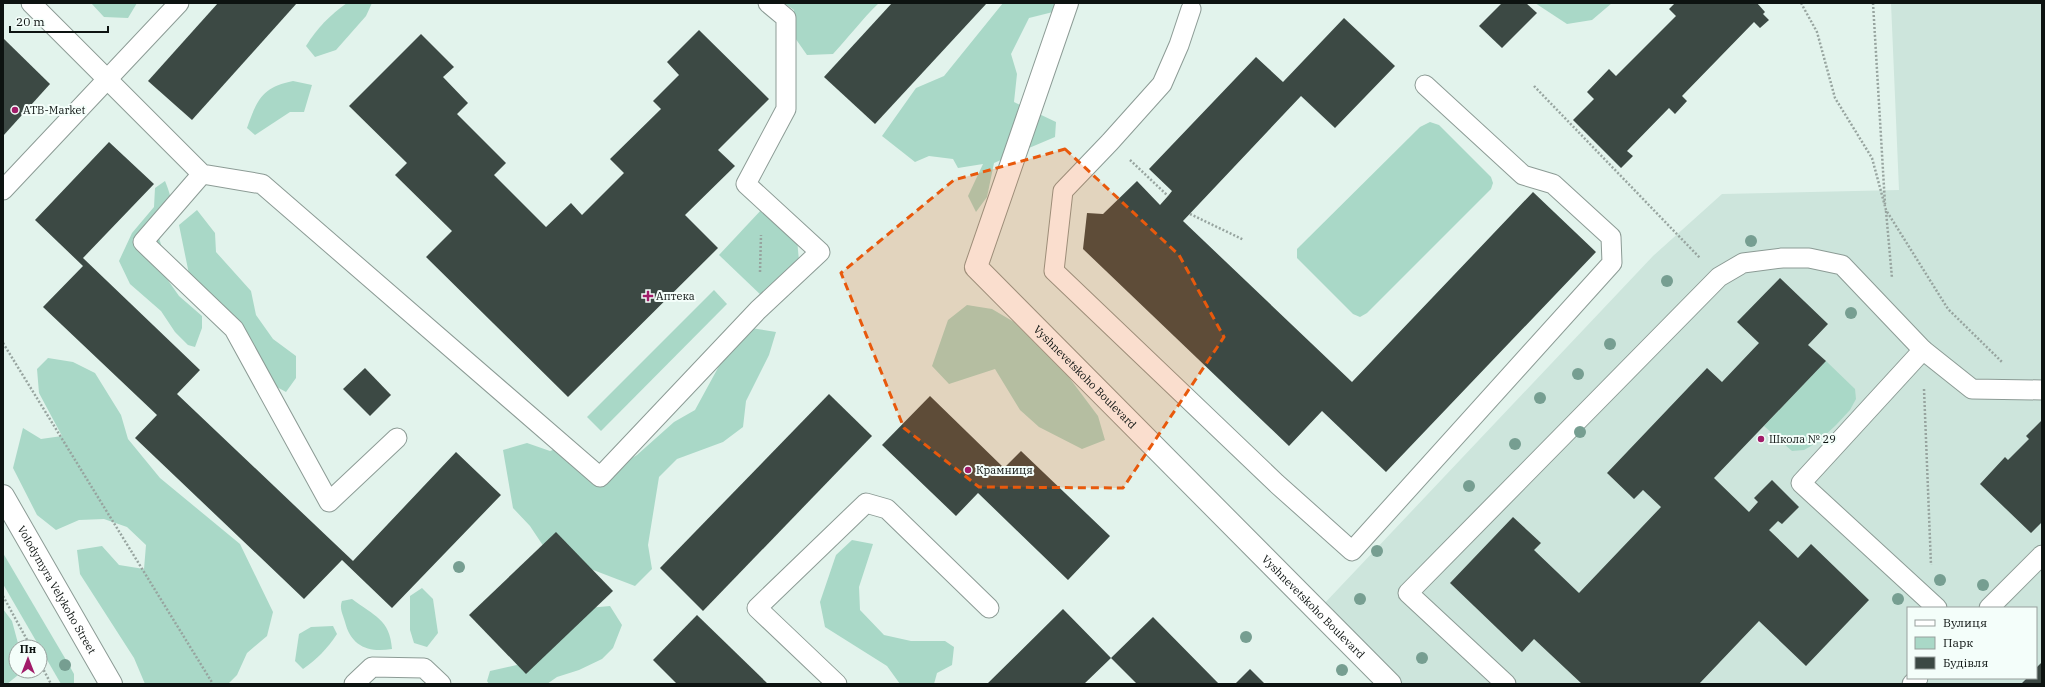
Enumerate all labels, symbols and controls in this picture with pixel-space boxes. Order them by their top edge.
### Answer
scale bar [10,8,108,34]
text: 20 m [16,14,45,29]
place label: ATB-Market [23,103,85,117]
marker: ATB-Market [10,105,20,115]
place label: Аптека [656,289,695,303]
marker: Аптека [643,291,653,301]
street label: Vyshnevetskoho Boulevard [1031,322,1140,432]
place label: Школа № 29 [1769,432,1836,446]
marker: Школа № 29 [1756,434,1766,444]
place label: Крамниця [976,463,1033,477]
marker: Крамниця [963,465,973,475]
street label: Volodymyra Velykoho Street [14,523,99,656]
street label: Vyshnevetskoho Boulevard [1259,552,1368,662]
legend [1907,607,2037,679]
text: Вулиця [1943,615,1987,630]
text: Парк [1943,635,1973,650]
north arrow [8,639,48,679]
text: Пн [20,642,37,656]
text: Будівля [1943,655,1988,670]

